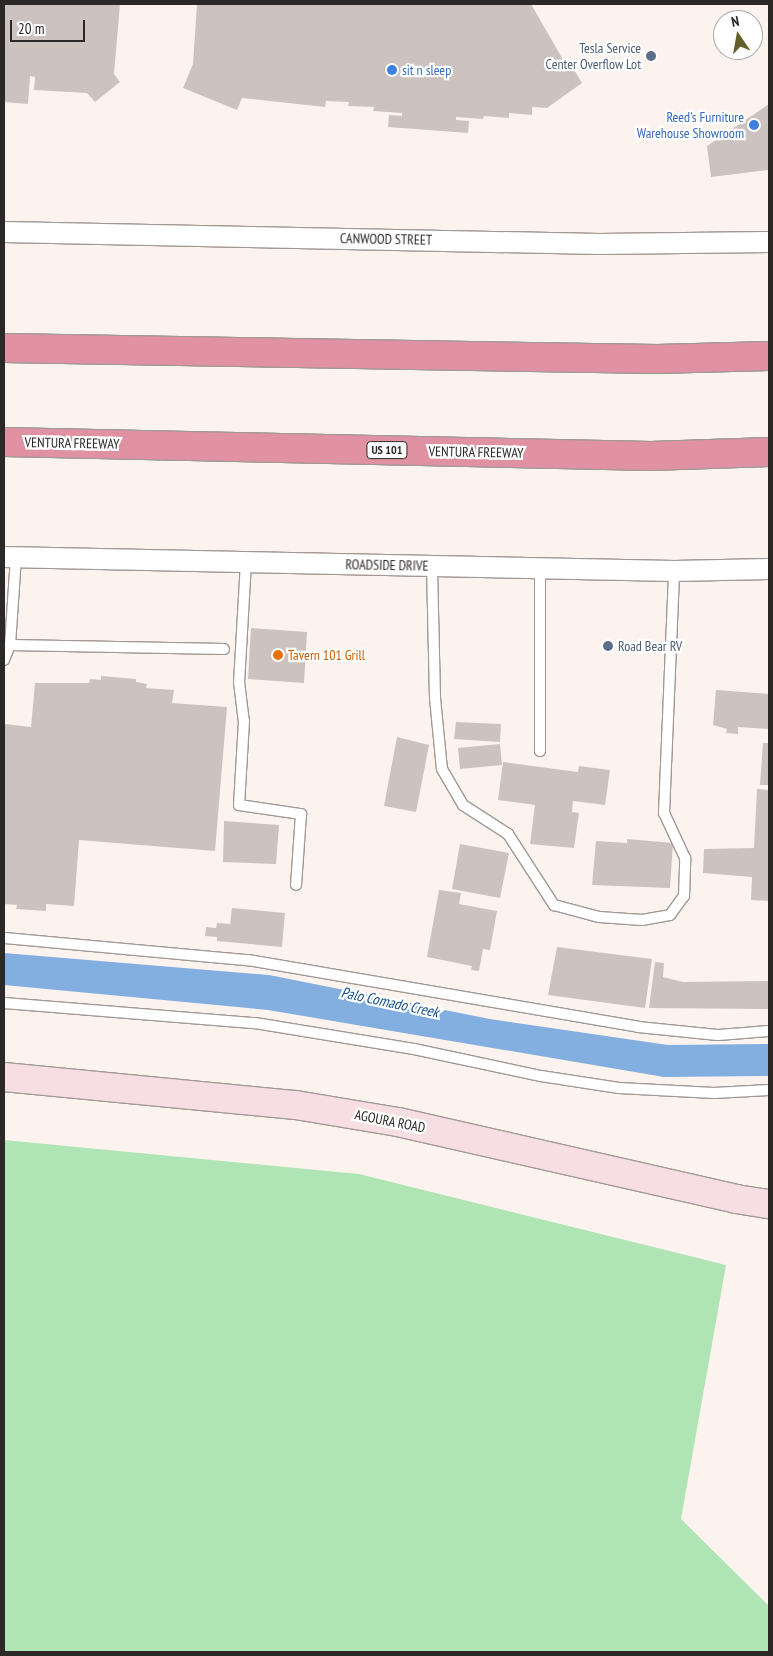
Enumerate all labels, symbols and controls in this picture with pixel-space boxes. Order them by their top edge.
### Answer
scale bar [12,10,88,42]
north arrow [713,10,763,60]
text: N [730,12,741,31]
text: 20 m [18,19,44,38]
place label: Tesla Service Center Overflow Lot [545,40,641,72]
marker: Tesla Service Center Overflow Lot [645,50,657,62]
place label: sit n sleep [402,62,451,78]
marker: sit n sleep [386,64,398,76]
place label: Reed's Furniture Warehouse Showroom [637,109,744,142]
marker: Reed's Furniture Warehouse Showroom [748,119,760,131]
street label: CANWOOD STREET [340,230,432,248]
street label: VENTURA FREEWAY [24,434,120,452]
road number: US 101 [366,440,408,460]
street label: VENTURA FREEWAY [428,443,524,461]
street label: ROADSIDE DRIVE [345,556,429,574]
place label: Road Bear RV [618,638,682,654]
marker: Road Bear RV [602,640,614,652]
place label: Tavern 101 Grill [288,647,365,663]
marker: Tavern 101 Grill [272,649,284,661]
water label: Palo Comado Creek [340,983,440,1021]
street label: AGOURA ROAD [353,1106,427,1136]

